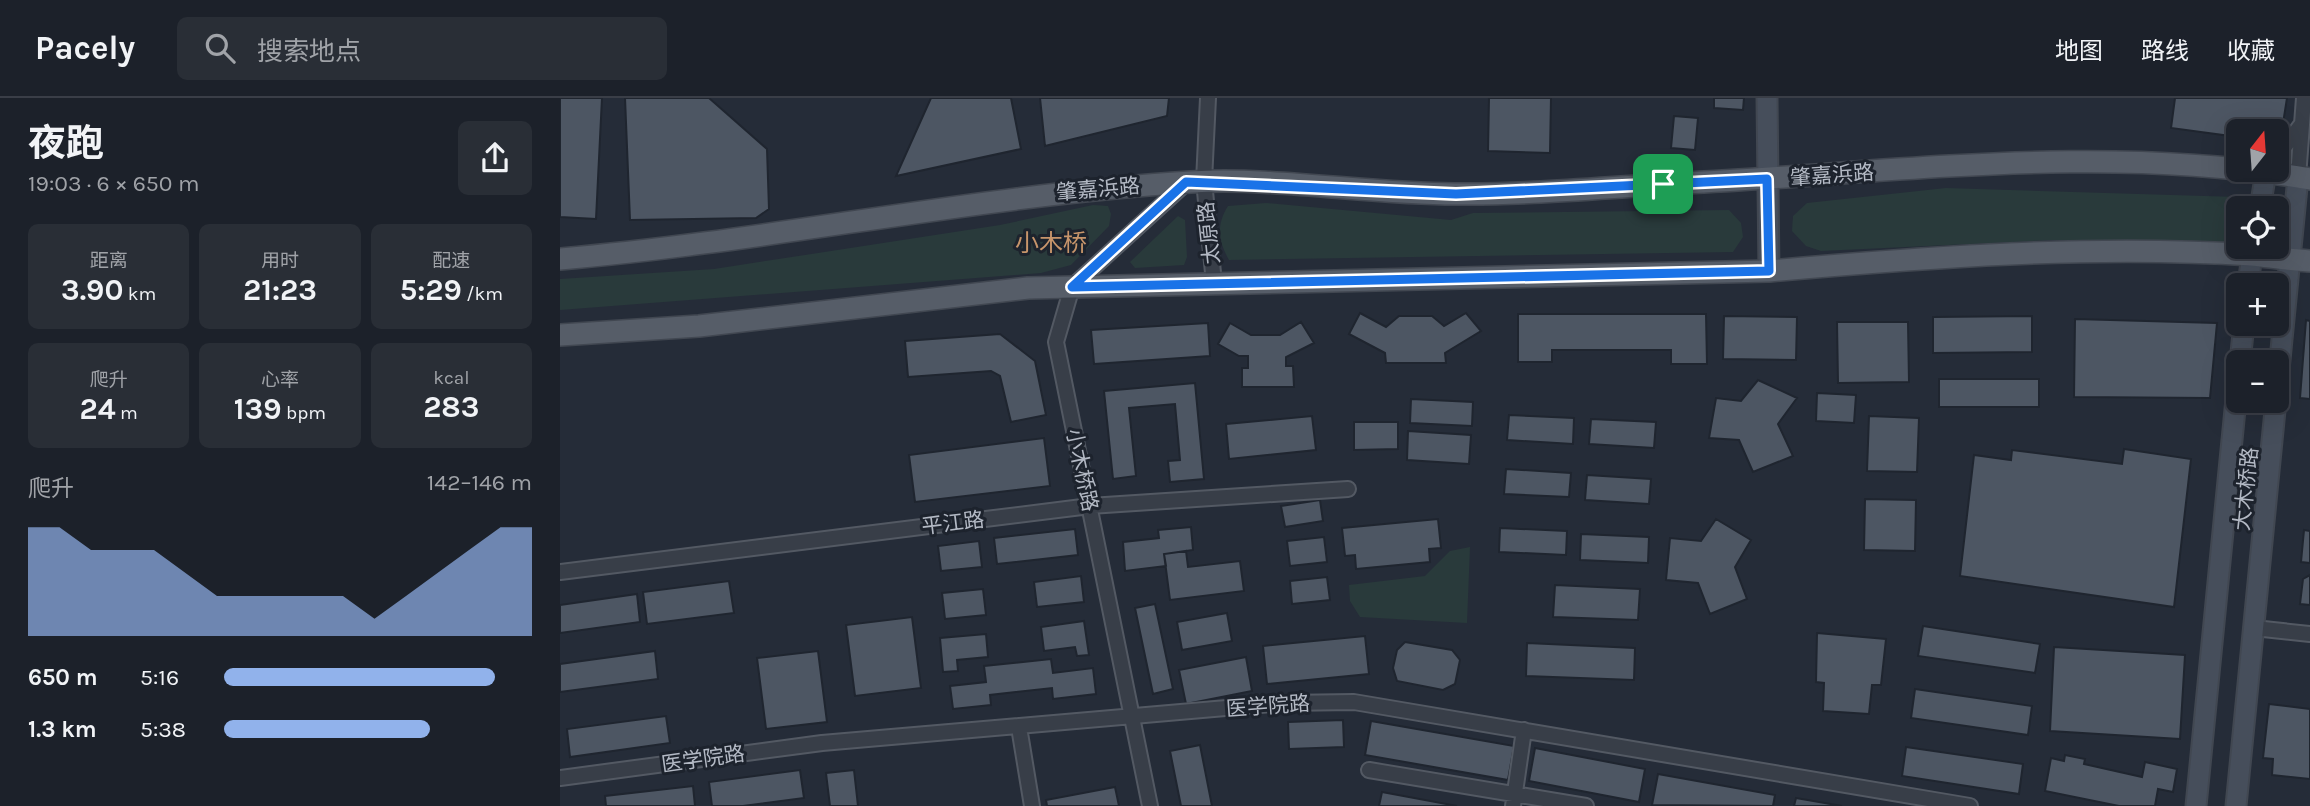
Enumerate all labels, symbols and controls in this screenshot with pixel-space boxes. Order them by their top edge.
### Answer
search box [177,17,667,80]
text: Pacely [35,29,135,67]
icon: search [201,29,239,67]
text: 搜索地点 [257,36,361,67]
text: 地图 [2055,37,2103,65]
text: 路线 [2141,37,2189,65]
text: 收藏 [2227,37,2275,65]
north arrow [2226,119,2289,182]
map controls [2226,119,2289,413]
text: 夜跑 [28,121,104,166]
button: share [458,121,532,195]
pin [1633,154,1693,214]
street label: 肇嘉浜路 [1789,160,1875,190]
icon: arrive [1644,165,1682,203]
text: 19:03 · 6 × 650 m [28,170,199,197]
street label: 肇嘉浜路 [1055,173,1141,205]
button: locate [2226,196,2289,259]
street label: 太原路 [1194,200,1224,266]
district label: 小木桥 [1015,229,1087,257]
text: 距离 [90,250,128,272]
text: 用时 [261,250,299,272]
text: 配速 [432,250,470,272]
text: 3.90 [61,272,123,308]
text: 21:23 [243,272,317,308]
text: 5:29 [400,272,462,308]
button: + [2226,273,2289,336]
text: km [123,283,156,305]
text: /km [462,283,503,305]
button: − [2226,350,2289,413]
text: kcal [433,367,469,389]
text: 爬升 [90,369,128,391]
text: 心率 [261,369,299,391]
text: 283 [423,389,479,425]
text: 24 [80,391,116,427]
text: 139 [234,391,281,427]
text: m [116,402,138,424]
text: bpm [281,402,326,424]
street label: 小木桥路 [1062,426,1102,514]
street label: 大木桥路 [2230,446,2262,532]
text: 142–146 m [427,469,532,496]
text: 爬升 [28,475,74,502]
street label: 平江路 [920,507,986,539]
text: 650 m [28,664,98,691]
text: 5:16 [140,664,179,691]
street label: 医学院路 [1225,691,1311,721]
text: 1.3 km [28,716,97,743]
text: 5:38 [140,716,186,743]
street label: 医学院路 [660,741,746,777]

